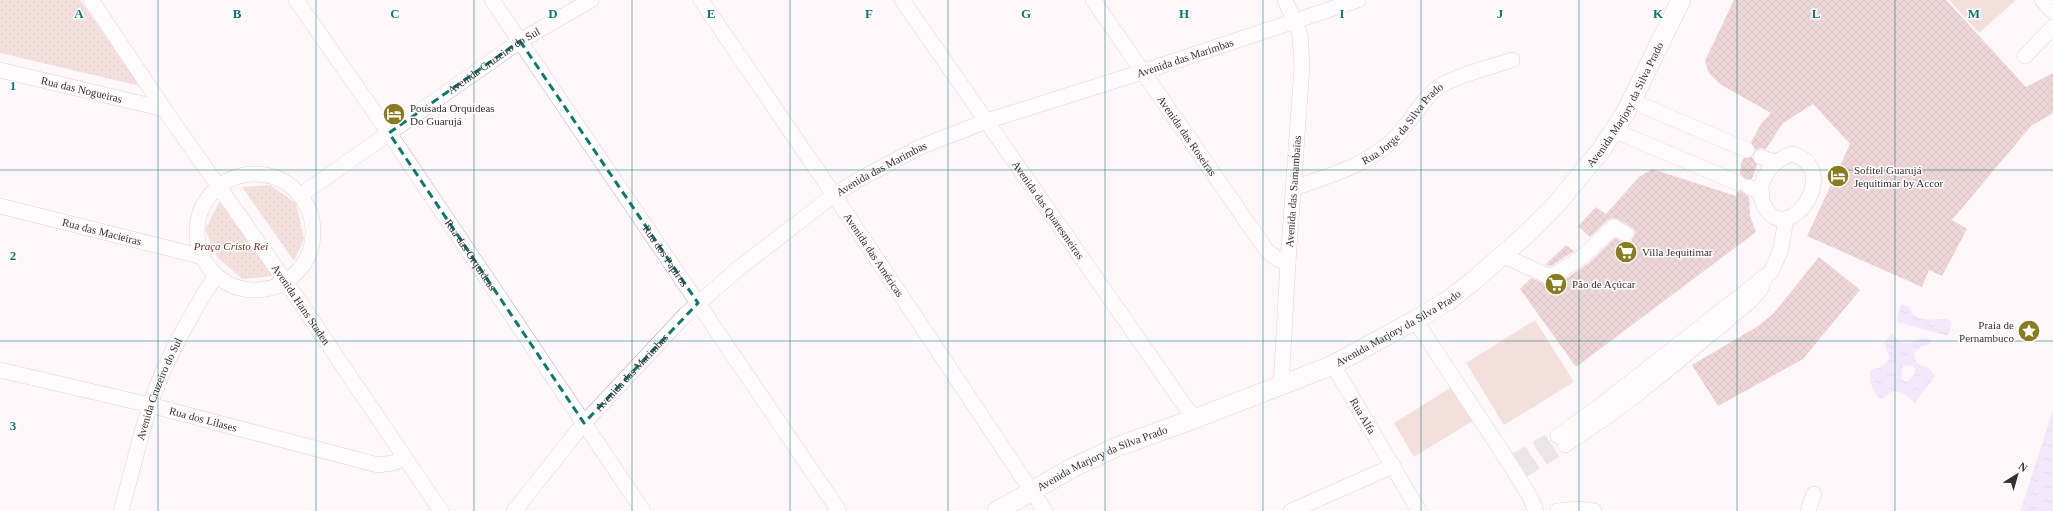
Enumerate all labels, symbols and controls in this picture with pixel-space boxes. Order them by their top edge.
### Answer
text: A [74,6,84,21]
text: B [233,6,242,21]
text: C [390,6,400,21]
text: D [548,6,558,21]
text: E [707,6,715,21]
text: F [865,6,873,21]
text: G [1021,6,1031,21]
text: H [1179,6,1189,21]
text: I [1339,6,1345,21]
text: J [1497,6,1504,21]
text: K [1653,6,1664,21]
text: L [1812,6,1821,21]
text: M [1968,6,1980,21]
street label: Avenida Cruzeiro do Sul [445,25,542,96]
street label: Avenida das Marimbas [1135,36,1235,79]
street label: Avenida Marjory da Silva Prado [1584,40,1666,169]
street label: Rua das Nogueiras [40,74,124,105]
text: 1 [10,78,16,93]
street label: Rua Jorge da Silva Prado [1360,80,1445,167]
street label: Avenida das Roseiras [1155,93,1219,178]
hotel icon: Pousada Orquídeas Do Guarujá [381,101,407,127]
place label: Pousada Orquídeas Do Guarujá [410,102,495,127]
street label: Avenida das Samambaias [1283,135,1303,248]
street label: Avenida das Marimbas [834,139,928,198]
street label: Avenida das Quaresmeiras [1010,159,1087,262]
hotel icon: Sofitel Guarujá Jequitimar by Accor [1825,163,1851,189]
place label: Sofitel Guarujá Jequitimar by Accor [1854,164,1944,189]
street label: Avenida das Américas [842,211,906,299]
street label: Rua das Macieiras [61,216,143,247]
street label: Rua das Orquideas [443,217,499,293]
street label: Rua dos Papiros [641,223,691,289]
supermarket icon: Villa Jequitimar [1613,239,1639,265]
park label: Praça Cristo Rei [193,240,268,252]
place label: Villa Jequitimar [1642,246,1713,258]
text: 2 [10,248,16,263]
street label: Avenida Hans Staden [269,262,333,347]
supermarket icon: Pão de Açúcar [1543,271,1569,297]
place label: Pão de Açúcar [1572,278,1636,290]
street label: Avenida Marjory da Silva Prado [1333,287,1463,368]
place icon: Praia de Pernambuco [2016,318,2042,344]
place label: Praia de Pernambuco [1959,319,2014,344]
street label: Avenida das Marimbas [593,331,670,413]
street label: Avenida Cruzeiro do Sul [134,336,184,442]
street label: Rua Alfa [1348,396,1378,436]
street label: Rua dos Lilases [168,404,238,434]
text: 3 [10,418,17,433]
street label: Avenida Marjory da Silva Prado [1035,423,1169,493]
north arrow [1997,455,2037,495]
text: N [2016,460,2030,474]

